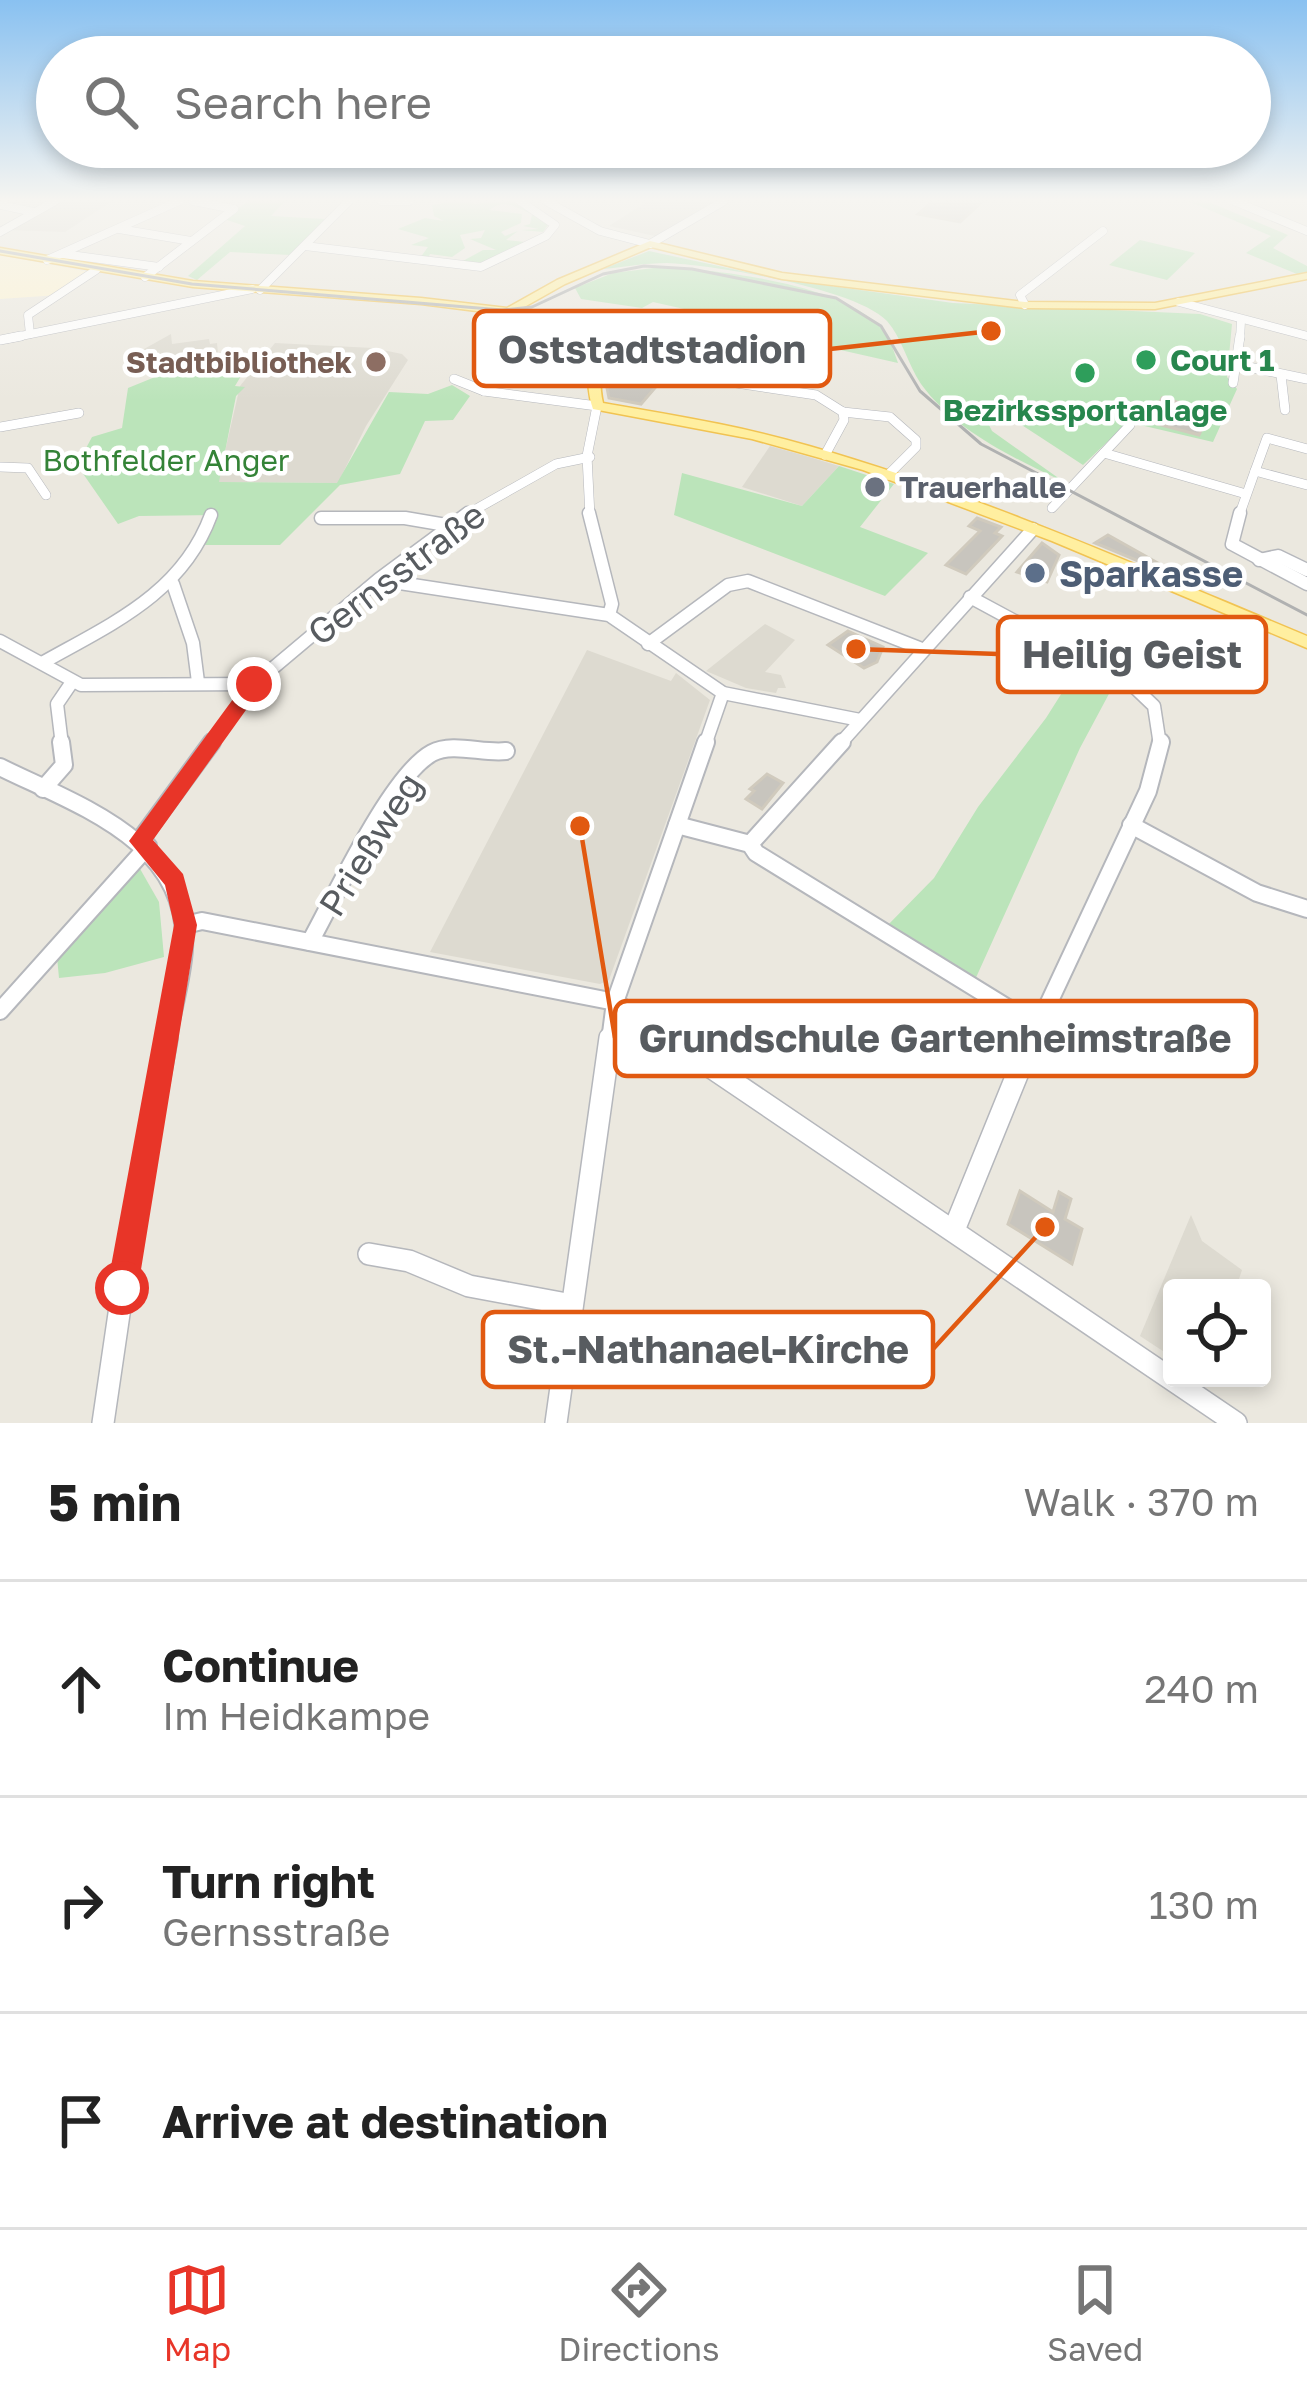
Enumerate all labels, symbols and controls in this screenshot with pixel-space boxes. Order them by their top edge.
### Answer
search box [36,36,1271,168]
icon: search [78,69,144,135]
text: Search here [174,75,432,129]
callout: Oststadtstadion [474,311,830,386]
text: Oststadtstadion [498,325,806,372]
place label: Court 1 [1170,342,1274,378]
place label: Stadtbibliothek [126,344,353,380]
marker: Court 1 [1133,347,1159,373]
marker: Stadtbibliothek [363,349,389,375]
marker: Bezirkssportanlage [1072,360,1098,386]
place label: Bezirkssportanlage [943,392,1227,428]
park label: Bothfelder Anger [42,442,290,478]
place label: Trauerhalle [899,469,1066,505]
marker: Trauerhalle [862,474,888,500]
street label: Gernsstraße [299,492,493,654]
place label: Sparkasse [1059,552,1243,595]
marker: Sparkasse [1022,560,1048,586]
callout: Heilig Geist [998,617,1266,692]
text: Heilig Geist [1022,630,1242,677]
route end [227,657,281,711]
street label: Prießweg [309,765,431,923]
callout: Grundschule Gartenheimstraße [615,1001,1256,1076]
text: Grundschule Gartenheimstraße [639,1014,1231,1061]
route start [95,1261,149,1315]
map controls [1163,1279,1271,1387]
button: locate [1163,1279,1271,1387]
callout: St.-Nathanael-Kirche [483,1312,933,1387]
text: St.-Nathanael-Kirche [507,1325,909,1372]
text: 5 min [48,1471,181,1532]
text: Walk · 370 m [1023,1478,1259,1525]
text: Continue [162,1638,359,1692]
icon: ahead [48,1656,114,1722]
text: 240 m [1144,1665,1259,1712]
text: Im Heidkampe [162,1692,430,1739]
text: Turn right [162,1854,375,1908]
icon: right [48,1872,114,1938]
text: 130 m [1149,1881,1259,1928]
text: Gernsstraße [162,1908,390,1955]
icon: arrive [48,2088,114,2154]
text: Arrive at destination [162,2094,608,2148]
tab: Map [164,2257,231,2368]
tab: Directions [558,2257,720,2368]
tab: Saved [1047,2257,1143,2368]

